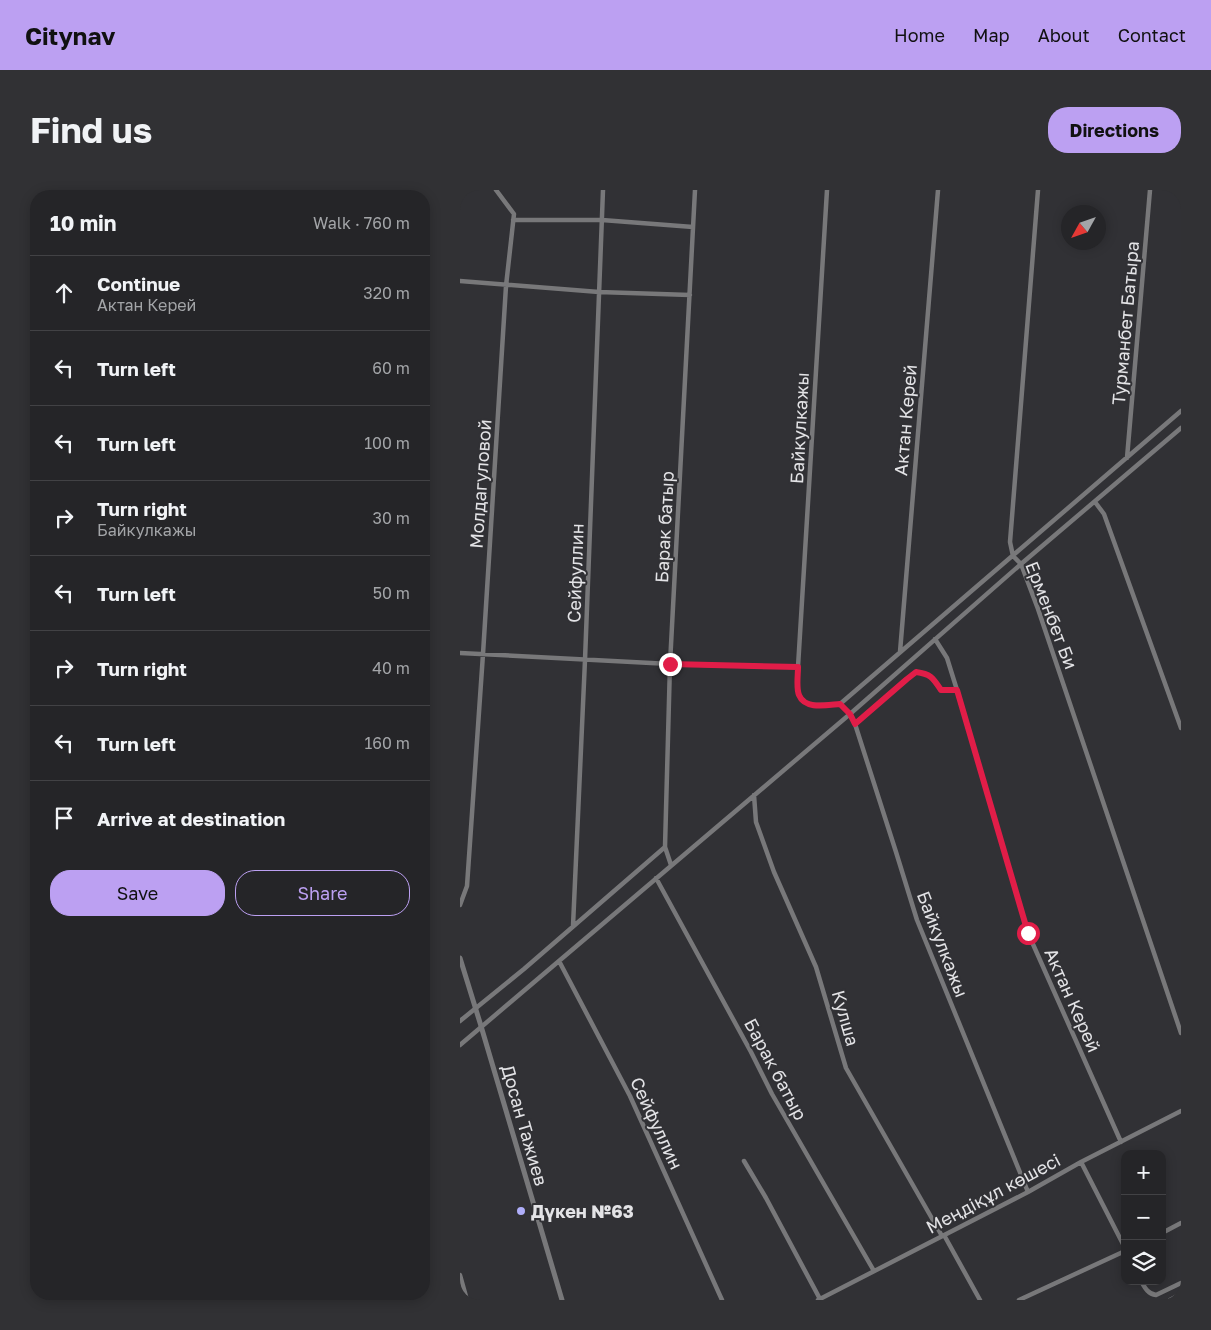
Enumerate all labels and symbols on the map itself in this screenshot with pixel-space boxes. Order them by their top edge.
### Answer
north arrow [1061,205,1106,250]
street label: Турманбет Батыра [1107,240,1143,406]
street label: Актан Керей [889,363,921,477]
street label: Байкулкажы [785,372,813,484]
street label: Молдагуловой [465,419,495,549]
street label: Барак батыр [650,471,678,583]
street label: Сейфуллин [562,523,588,623]
street label: Ерменбет Би [1021,558,1083,672]
route end [659,653,682,676]
street label: Байкулкажы [913,888,973,1000]
route start [1017,922,1040,945]
street label: Актан Керей [1040,945,1106,1055]
street label: Кулша [828,988,864,1048]
street label: Барак батыр [740,1014,812,1124]
street label: Досан Тажиев [497,1062,553,1188]
street label: Сейфуллин [626,1073,688,1173]
street label: Меңдіқұл көшесі [922,1148,1064,1239]
place label: Дүкен №63 [531,1200,634,1222]
marker: Дүкен №63 [515,1205,527,1217]

